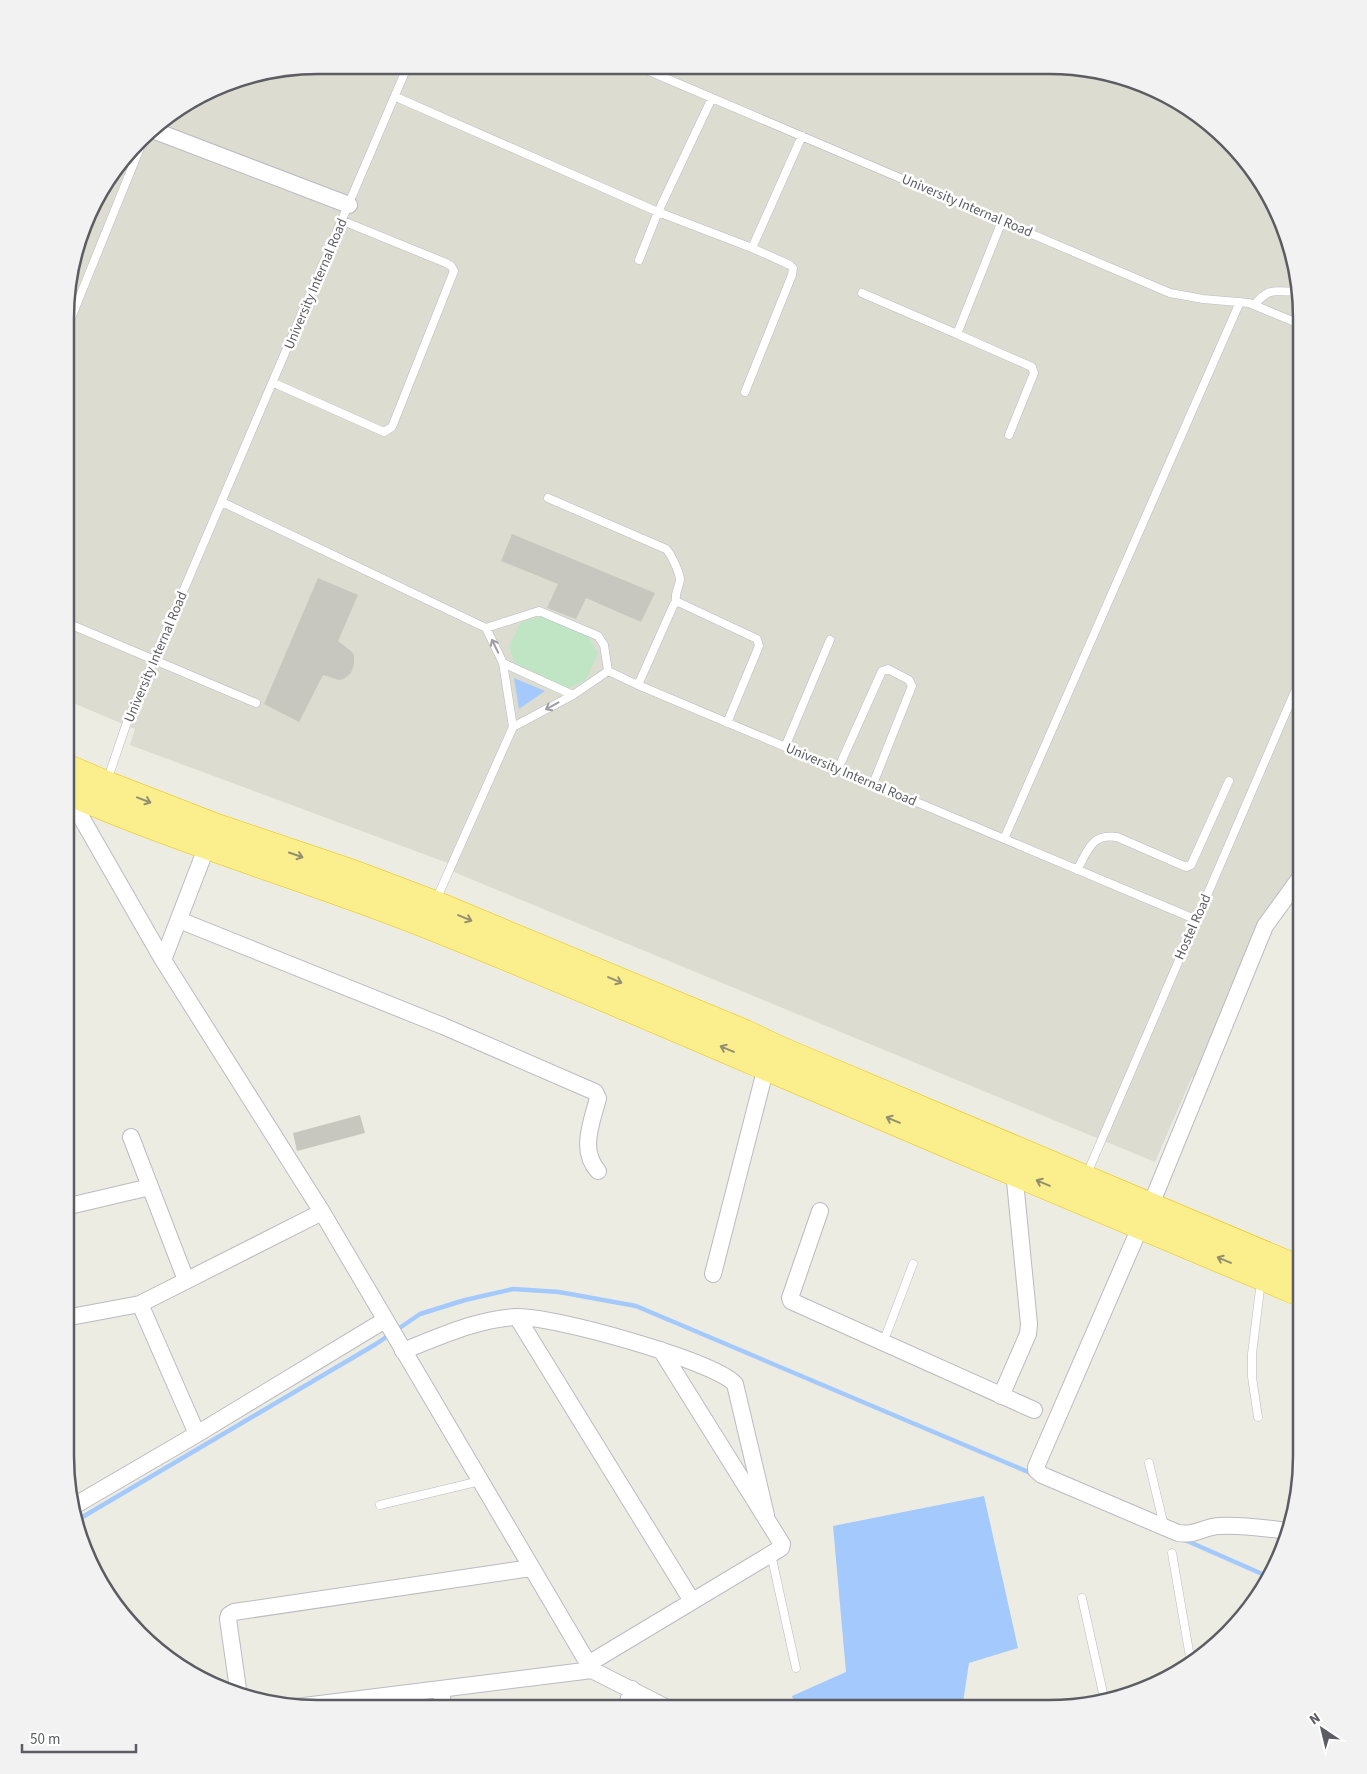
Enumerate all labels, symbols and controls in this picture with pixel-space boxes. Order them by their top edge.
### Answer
street label: University Internal Road [898,169,1036,243]
street label: University Internal Road [279,215,353,353]
street label: University Internal Road [119,588,193,726]
one-way arrow [490,639,499,654]
one-way arrow [545,702,560,711]
street label: University Internal Road [782,738,920,812]
one-way arrow [135,796,151,805]
one-way arrow [288,851,304,860]
street label: Hostel Road [1170,891,1216,963]
one-way arrow [457,913,472,923]
one-way arrow [607,976,622,985]
one-way arrow [720,1044,736,1053]
one-way arrow [886,1115,901,1124]
one-way arrow [1036,1178,1051,1187]
one-way arrow [1217,1255,1232,1265]
north arrow [1297,1704,1347,1754]
text: N [1306,1708,1325,1730]
scale bar [22,1722,136,1754]
text: 50 m [30,1729,60,1750]

